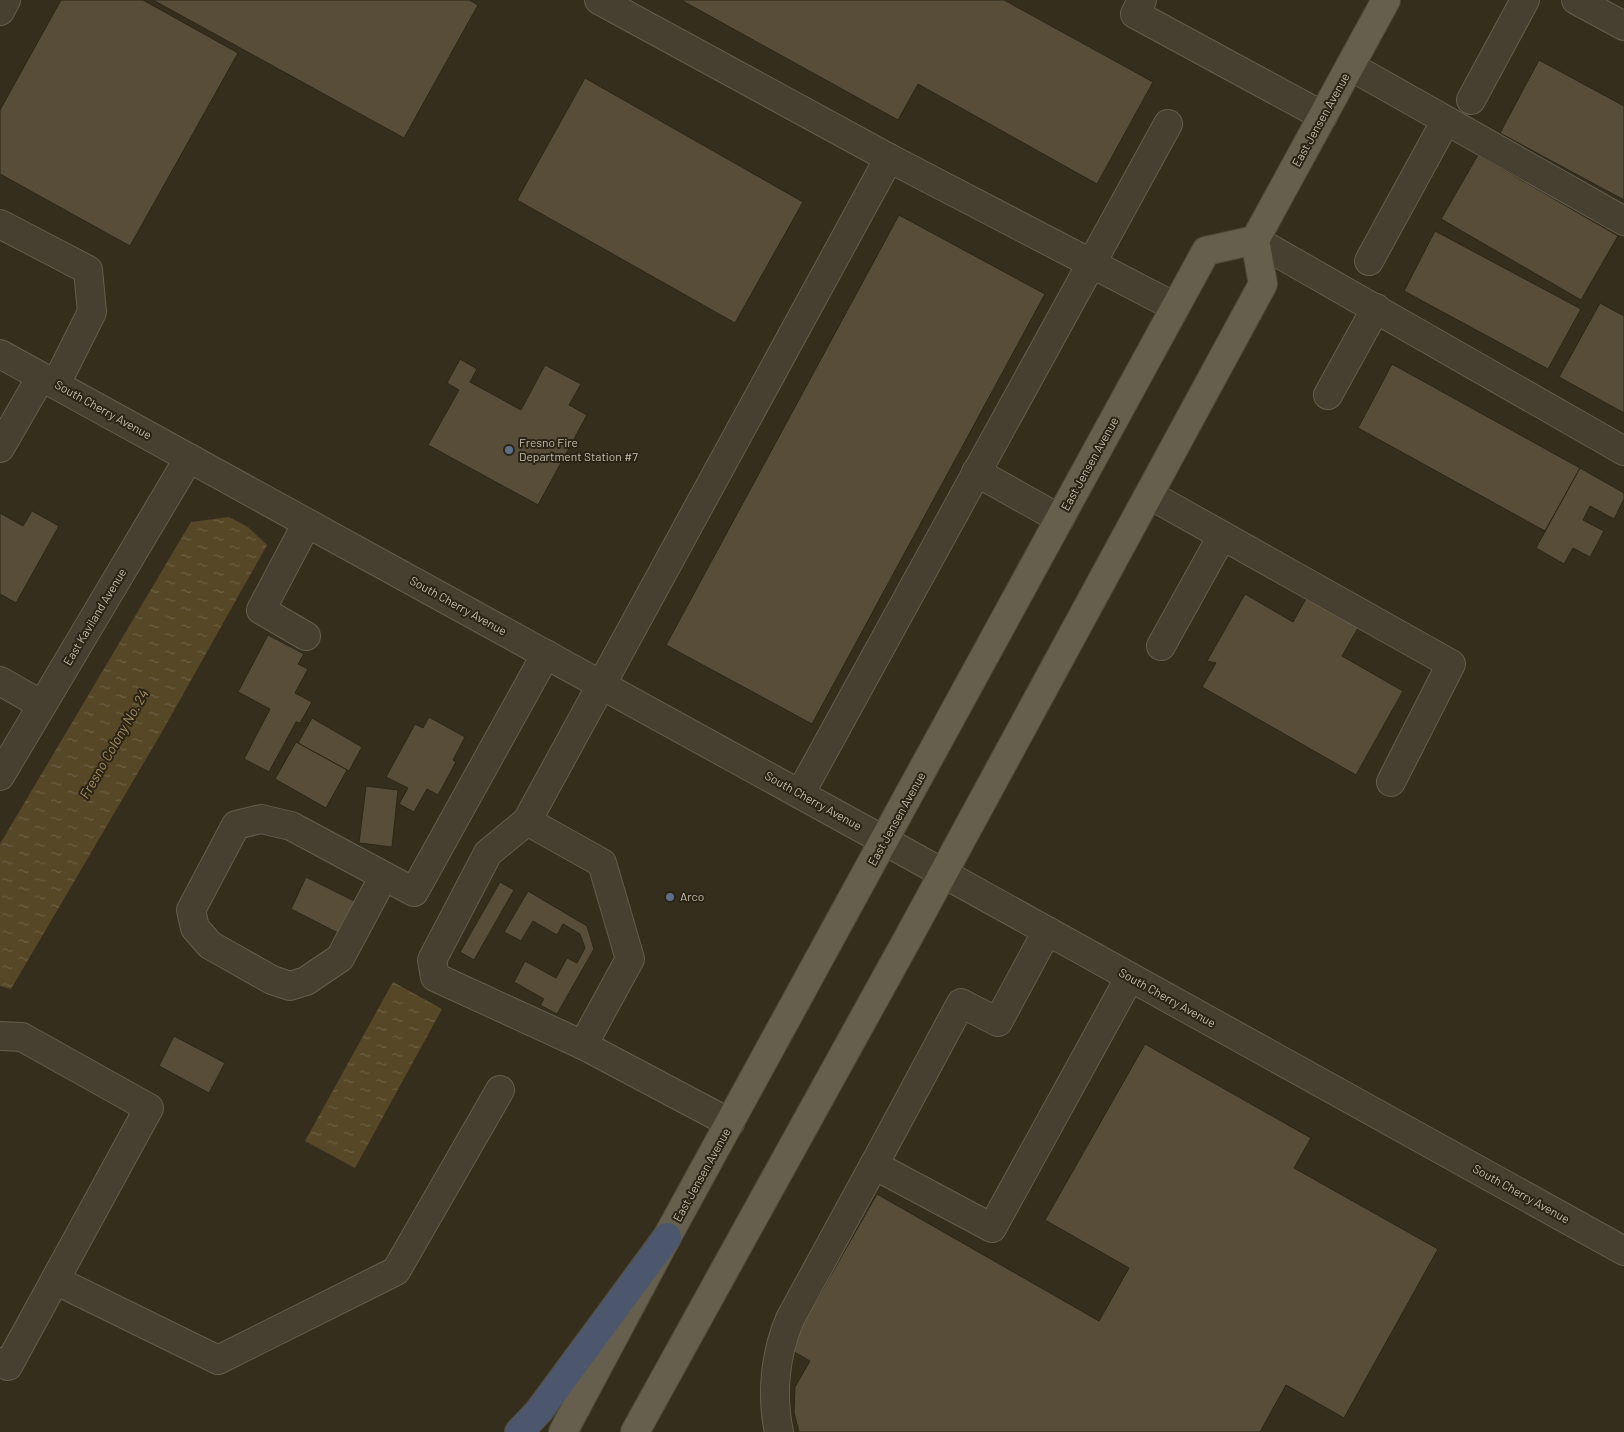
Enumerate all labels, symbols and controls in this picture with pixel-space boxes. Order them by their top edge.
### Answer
street label: East Jensen Avenue [1289,70,1352,169]
street label: South Cherry Avenue [53,377,154,442]
street label: East Jensen Avenue [1058,414,1121,513]
place label: Fresno Fire Department Station #7 [519,435,638,463]
marker: Fresno Fire Department Station #7 [503,444,515,456]
street label: East Kaviland Avenue [60,566,129,667]
street label: South Cherry Avenue [408,573,509,638]
water label: Fresno Colony No. 24 [75,686,152,801]
street label: South Cherry Avenue [763,768,864,833]
street label: East Jensen Avenue [865,769,928,868]
place label: Arco [680,889,704,903]
marker: Arco [664,891,676,903]
street label: South Cherry Avenue [1117,965,1218,1030]
street label: East Jensen Avenue [670,1125,733,1224]
street label: South Cherry Avenue [1471,1161,1572,1226]

